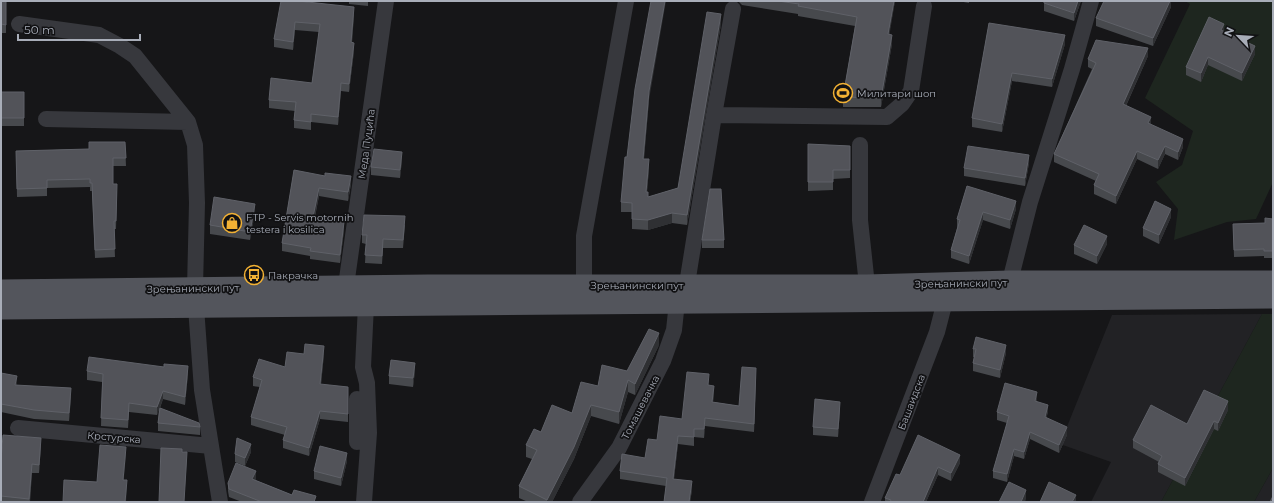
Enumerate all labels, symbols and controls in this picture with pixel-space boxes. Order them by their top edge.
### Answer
scale bar [18,16,140,42]
north arrow [1218,16,1258,56]
text: 50 m [24,22,55,37]
text: N [1221,25,1237,39]
sports icon: Милитари шоп [832,82,854,104]
place label: Милитари шоп [857,87,936,100]
street label: Меда Пуцића [355,108,378,180]
place label: FTP - Servis motornih testera i kosilica [246,211,353,236]
shop icon: FTP - Servis motornih testera i kosilica [221,212,243,234]
bus stop icon: Пакрачка [243,264,265,286]
place label: Пакрачка [268,269,318,282]
street label: Зрењанински пут [914,276,1008,291]
street label: Зрењанински пут [591,279,684,292]
street label: Зрењанински пут [146,281,240,296]
street label: Башаидска [895,372,928,432]
street label: Томашевачка [619,373,662,442]
street label: Крстурска [87,429,141,446]

